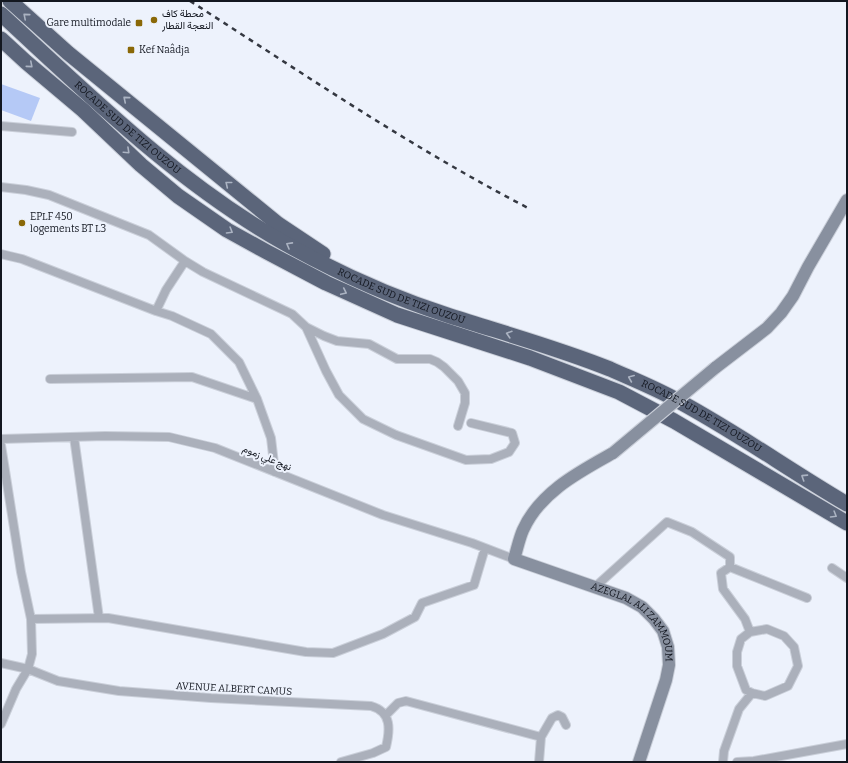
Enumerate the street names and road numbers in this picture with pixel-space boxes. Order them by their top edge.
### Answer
street label: ROCADE SUD DE TIZI OUZOU [72,79,183,177]
street label: ROCADE SUD DE TIZI OUZOU [336,266,467,327]
street label: ROCADE SUD DE TIZI OUZOU [639,378,764,455]
street label: نهج علي زموم [240,443,293,475]
street label: AZEGLAL ALI ZAMMOUM [589,580,675,662]
street label: AVENUE ALBERT CAMUS [175,680,293,698]

